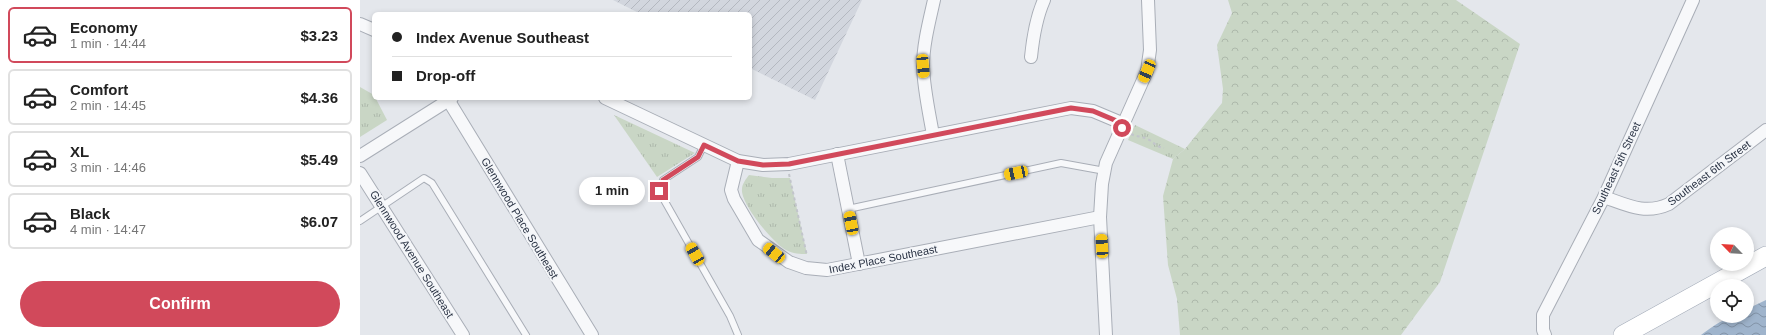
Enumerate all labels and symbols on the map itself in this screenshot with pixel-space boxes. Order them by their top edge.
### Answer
car [916,54,930,78]
car [1137,58,1157,84]
route start [1113,119,1131,137]
street label: Southeast 5th Street [1589,120,1643,216]
street label: Southeast 6th Street [1665,138,1753,208]
street label: Glennwood Place Southeast [479,155,561,281]
car [1003,165,1029,181]
callout: 1 min [579,177,645,205]
route end [650,182,668,200]
street label: Glennwood Avenue Southeast [368,188,456,320]
car [843,210,859,236]
north arrow [1710,227,1754,271]
car [1095,234,1109,258]
car [684,241,706,267]
car [761,241,787,265]
street label: Index Place Southeast [828,243,938,275]

